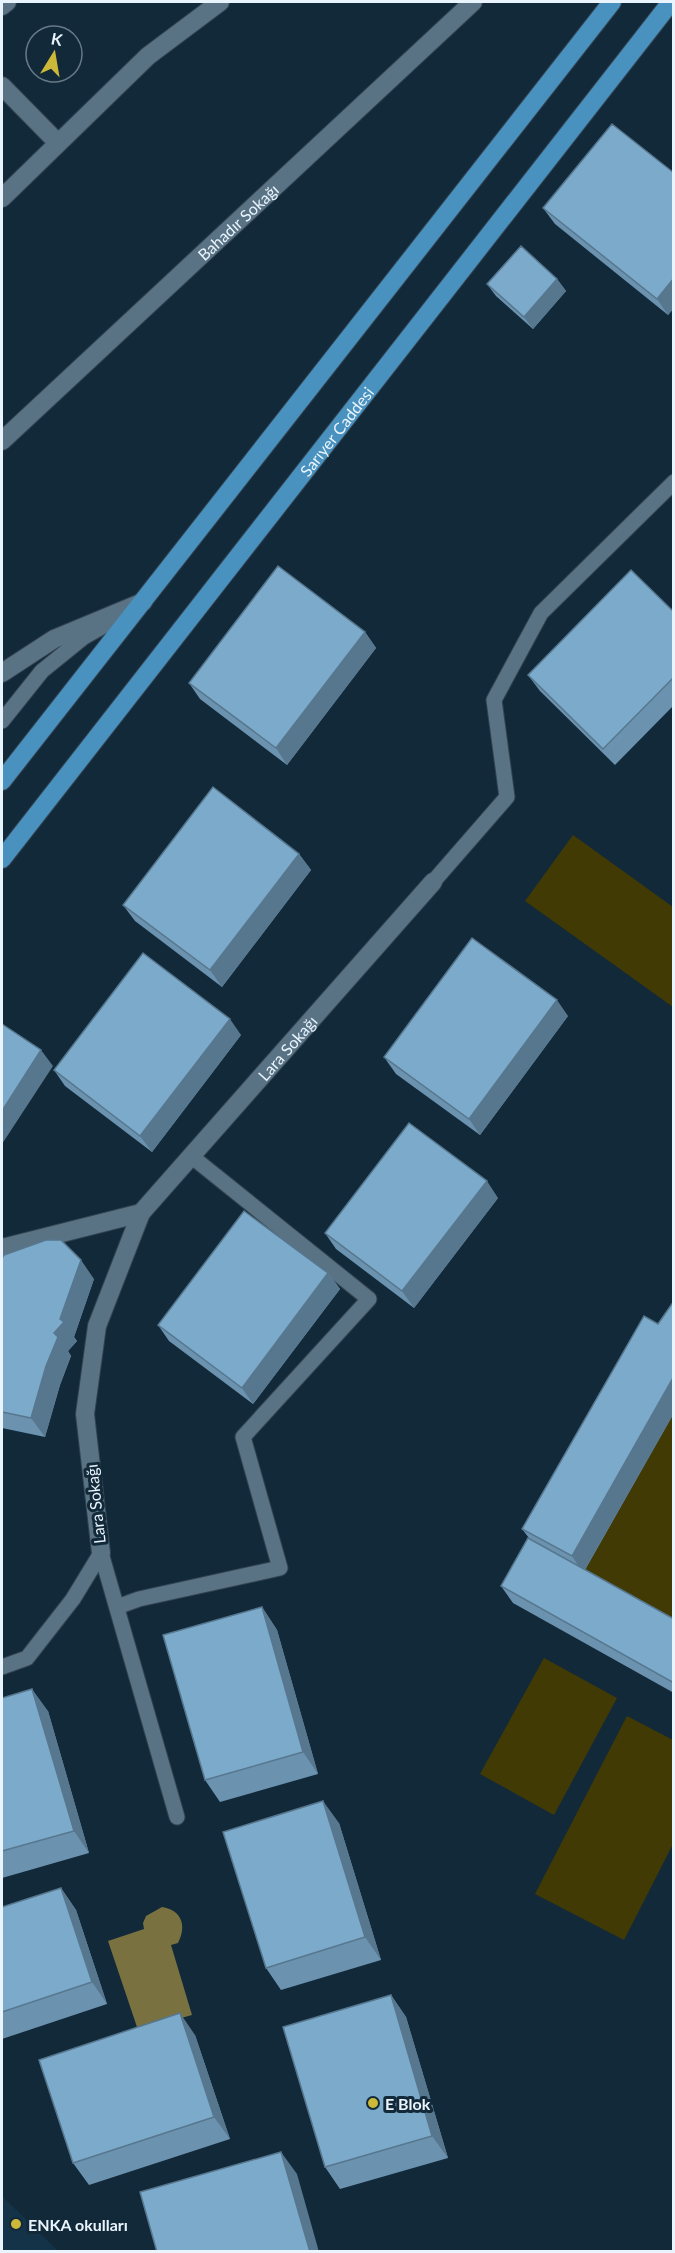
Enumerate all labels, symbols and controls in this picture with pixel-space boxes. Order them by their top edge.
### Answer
north arrow [24,24,84,84]
text: K [50,28,65,49]
street label: Bahadır Sokağı [193,179,282,264]
street label: Sarıyer Caddesi [295,383,377,479]
street label: Lara Sokağı [253,1011,321,1084]
street label: Lara Sokağı [81,1463,109,1545]
place label: E Blok [385,2094,431,2113]
marker: E Blok [366,2096,380,2110]
place label: ENKA okulları [28,2215,128,2234]
marker: ENKA okulları [9,2217,23,2231]

